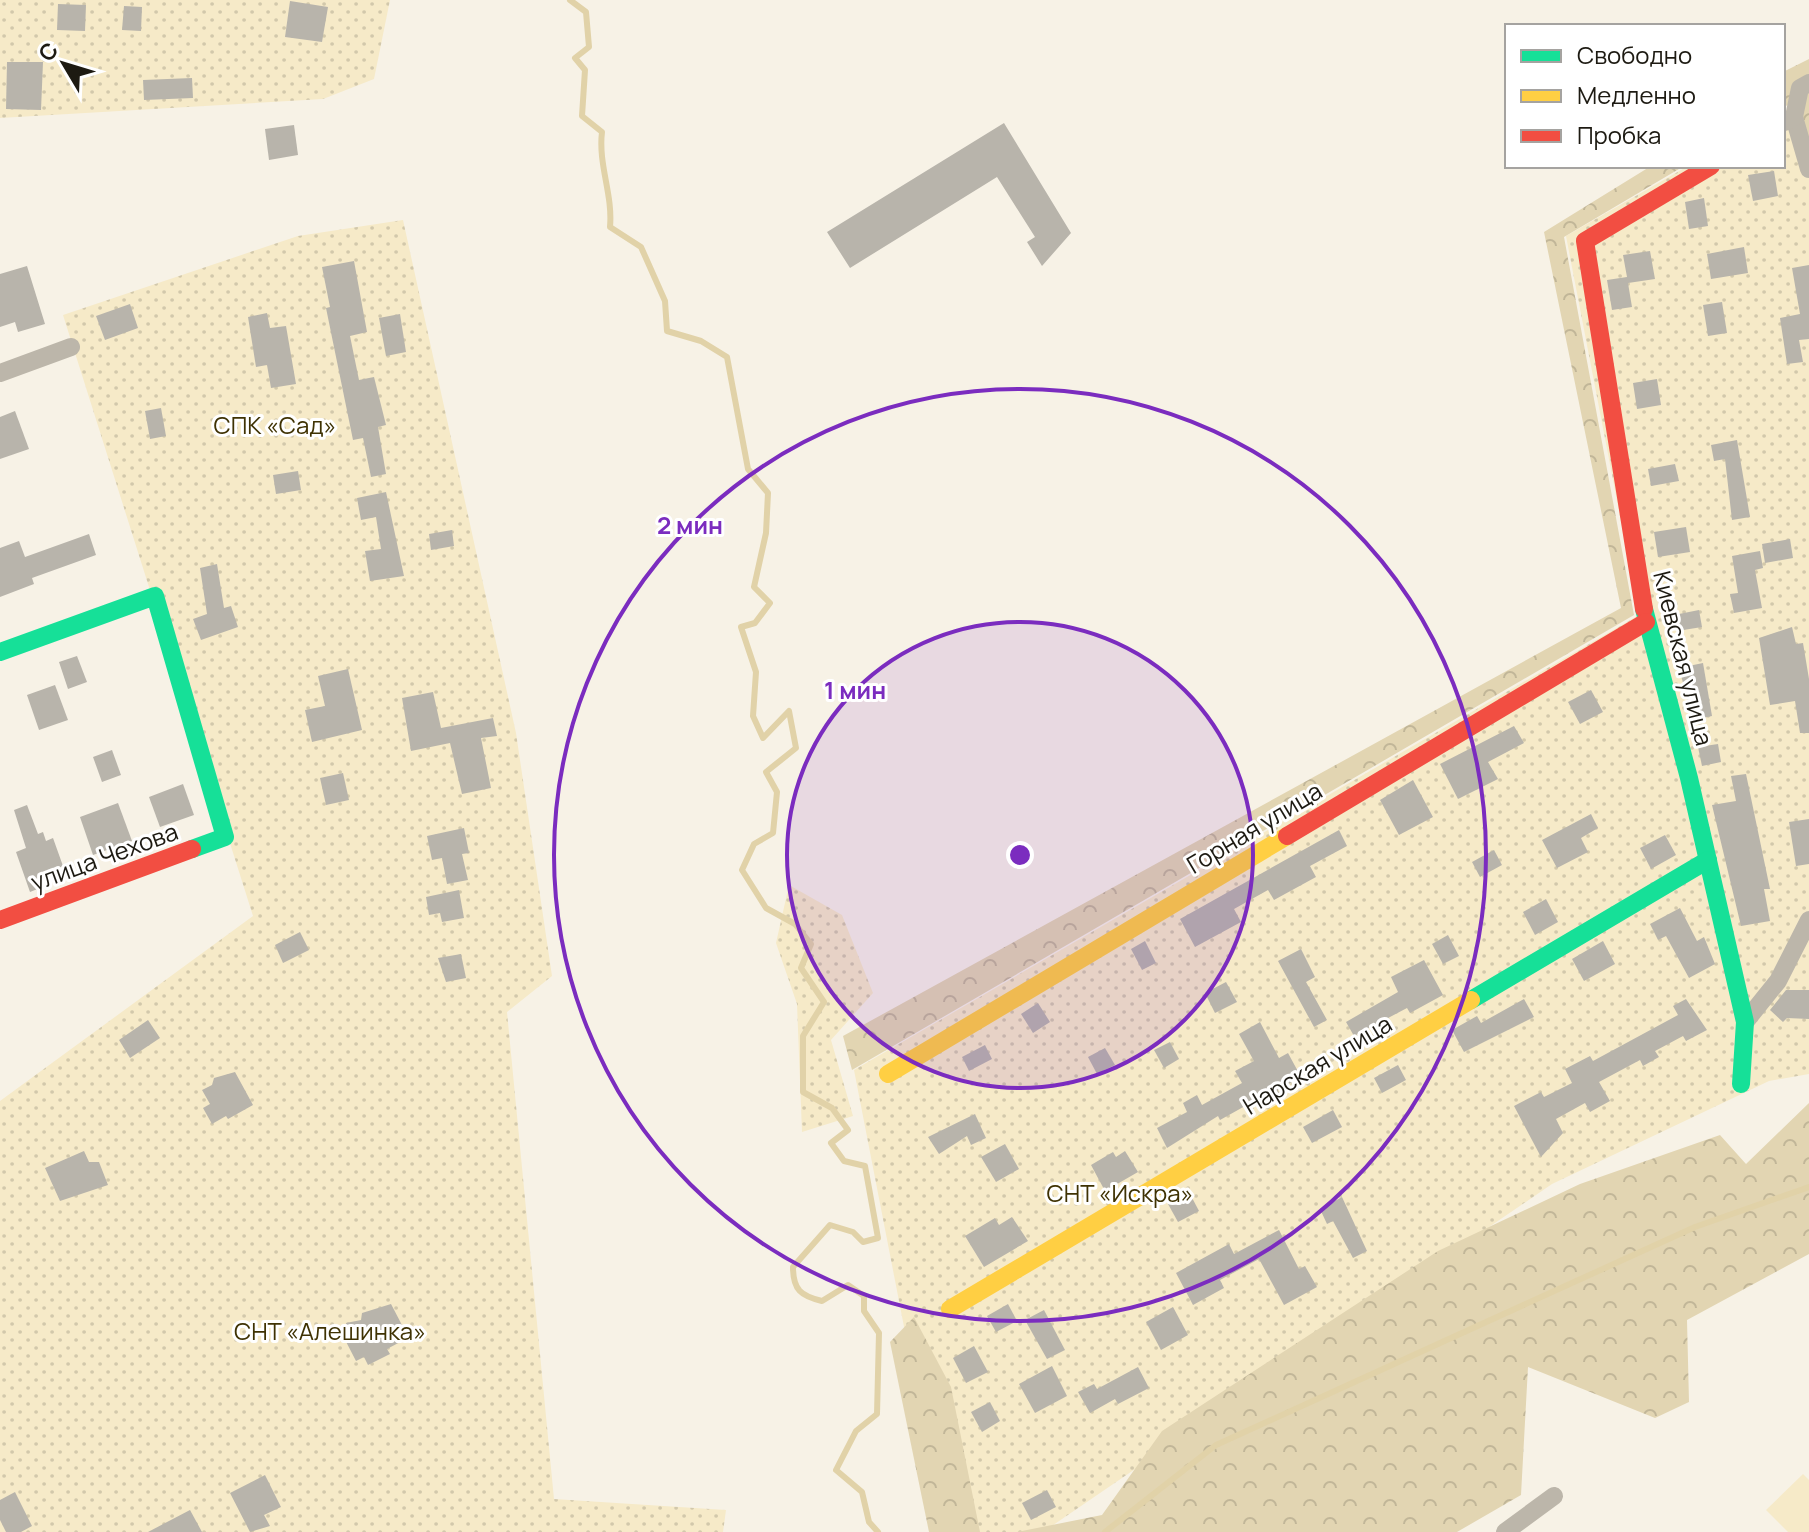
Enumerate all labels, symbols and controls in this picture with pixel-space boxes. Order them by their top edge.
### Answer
north arrow [24,24,104,104]
legend [1505,24,1785,168]
text: С [31,36,65,67]
text: Свободно [1577,38,1692,71]
text: Медленно [1577,78,1696,111]
text: Пробка [1577,118,1661,151]
park label: СПК «Сад» [214,408,336,441]
text: 2 мин [657,508,723,541]
street label: Киевская улица [1646,567,1722,749]
text: 1 мин [824,673,886,706]
street label: Горная улица [1180,774,1328,880]
street label: улица Чехова [26,814,182,898]
centre of rings [1006,841,1034,869]
street label: Нарская улица [1236,1007,1398,1121]
park label: СНТ «Искра» [1047,1176,1193,1209]
park label: СНТ «Алешинка» [234,1314,426,1347]

